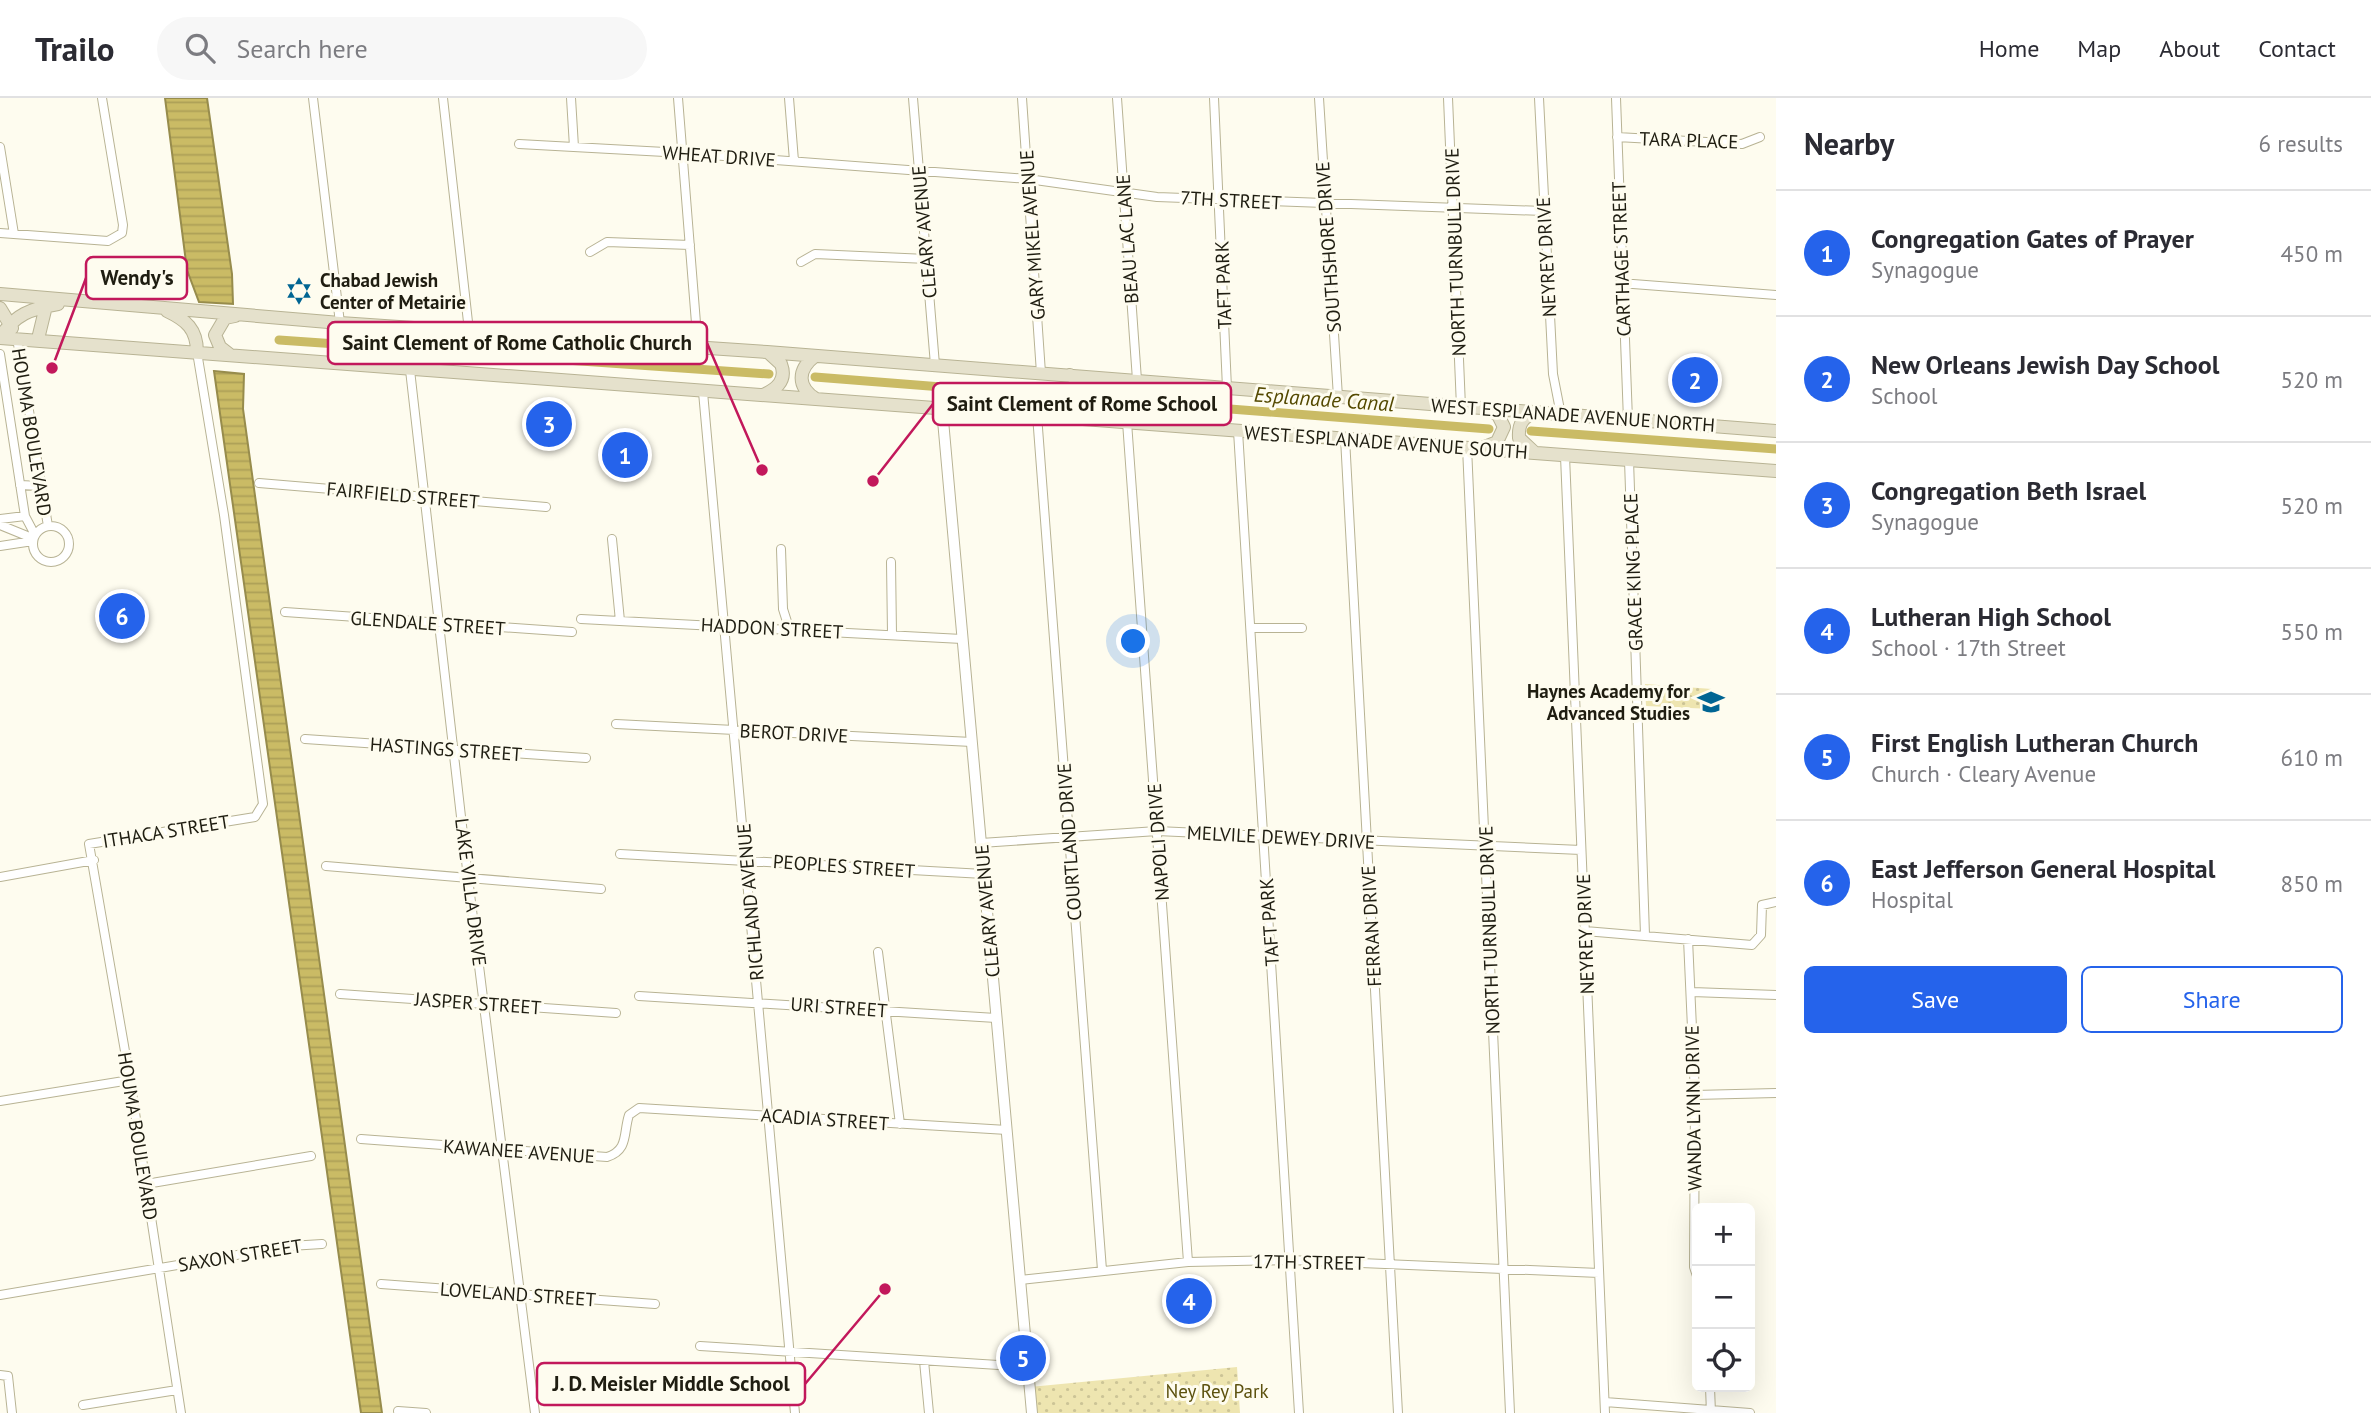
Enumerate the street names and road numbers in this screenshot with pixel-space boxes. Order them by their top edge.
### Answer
street label: TARA PLACE [1639,126,1739,154]
street label: WHEAT DRIVE [661,140,777,172]
street label: NORTH TURNBULL DRIVE [1439,147,1471,357]
street label: GARY MIKEL AVENUE [1014,149,1050,321]
street label: SOUTHSHORE DRIVE [1310,161,1346,333]
street label: CLEARY AVENUE [906,165,942,299]
street label: BEAU LAC LANE [1111,174,1143,304]
street label: CARTHAGE STREET [1606,181,1636,337]
street label: 7TH STREET [1180,185,1283,215]
street label: NEYREY DRIVE [1531,196,1561,318]
street label: TAFT PARK [1209,240,1237,330]
street label: HOUMA BOULEVARD [7,346,57,518]
street label: WEST ESPLANADE AVENUE NORTH [1430,393,1716,437]
street label: WEST ESPLANADE AVENUE SOUTH [1243,420,1529,464]
street label: FAIRFIELD STREET [326,476,481,514]
street label: GRACE KING PLACE [1618,493,1648,651]
street label: GLENDALE STREET [350,606,507,640]
street label: HADDON STREET [700,612,844,644]
street label: BEROT DRIVE [739,718,849,748]
street label: HASTINGS STREET [369,732,523,766]
street label: COURTLAND DRIVE [1052,762,1086,922]
street label: NAPOLI DRIVE [1142,782,1174,902]
street label: ITHACA STREET [101,809,232,853]
street label: LAKE VILLA DRIVE [450,817,492,967]
street label: MELVILE DEWEY DRIVE [1186,820,1376,854]
street label: RICHLAND AVENUE [731,822,769,982]
street label: NORTH TURNBULL DRIVE [1473,825,1505,1035]
street label: CLEARY AVENUE [969,844,1005,978]
street label: PEOPLES STREET [772,849,916,883]
street label: FERRAN DRIVE [1356,865,1386,987]
street label: NEYREY DRIVE [1571,873,1599,995]
street label: TAFT PARK [1254,877,1284,967]
street label: JASPER STREET [413,987,543,1019]
street label: URI STREET [790,992,889,1022]
street label: WANDA LYNN DRIVE [1680,1025,1706,1191]
street label: HOUMA BOULEVARD [113,1050,163,1222]
street label: ACADIA STREET [760,1103,890,1135]
street label: KAWANEE AVENUE [442,1134,596,1168]
street label: SAXON STREET [176,1233,304,1277]
street label: 17TH STREET [1253,1249,1366,1275]
street label: LOVELAND STREET [439,1277,597,1311]

